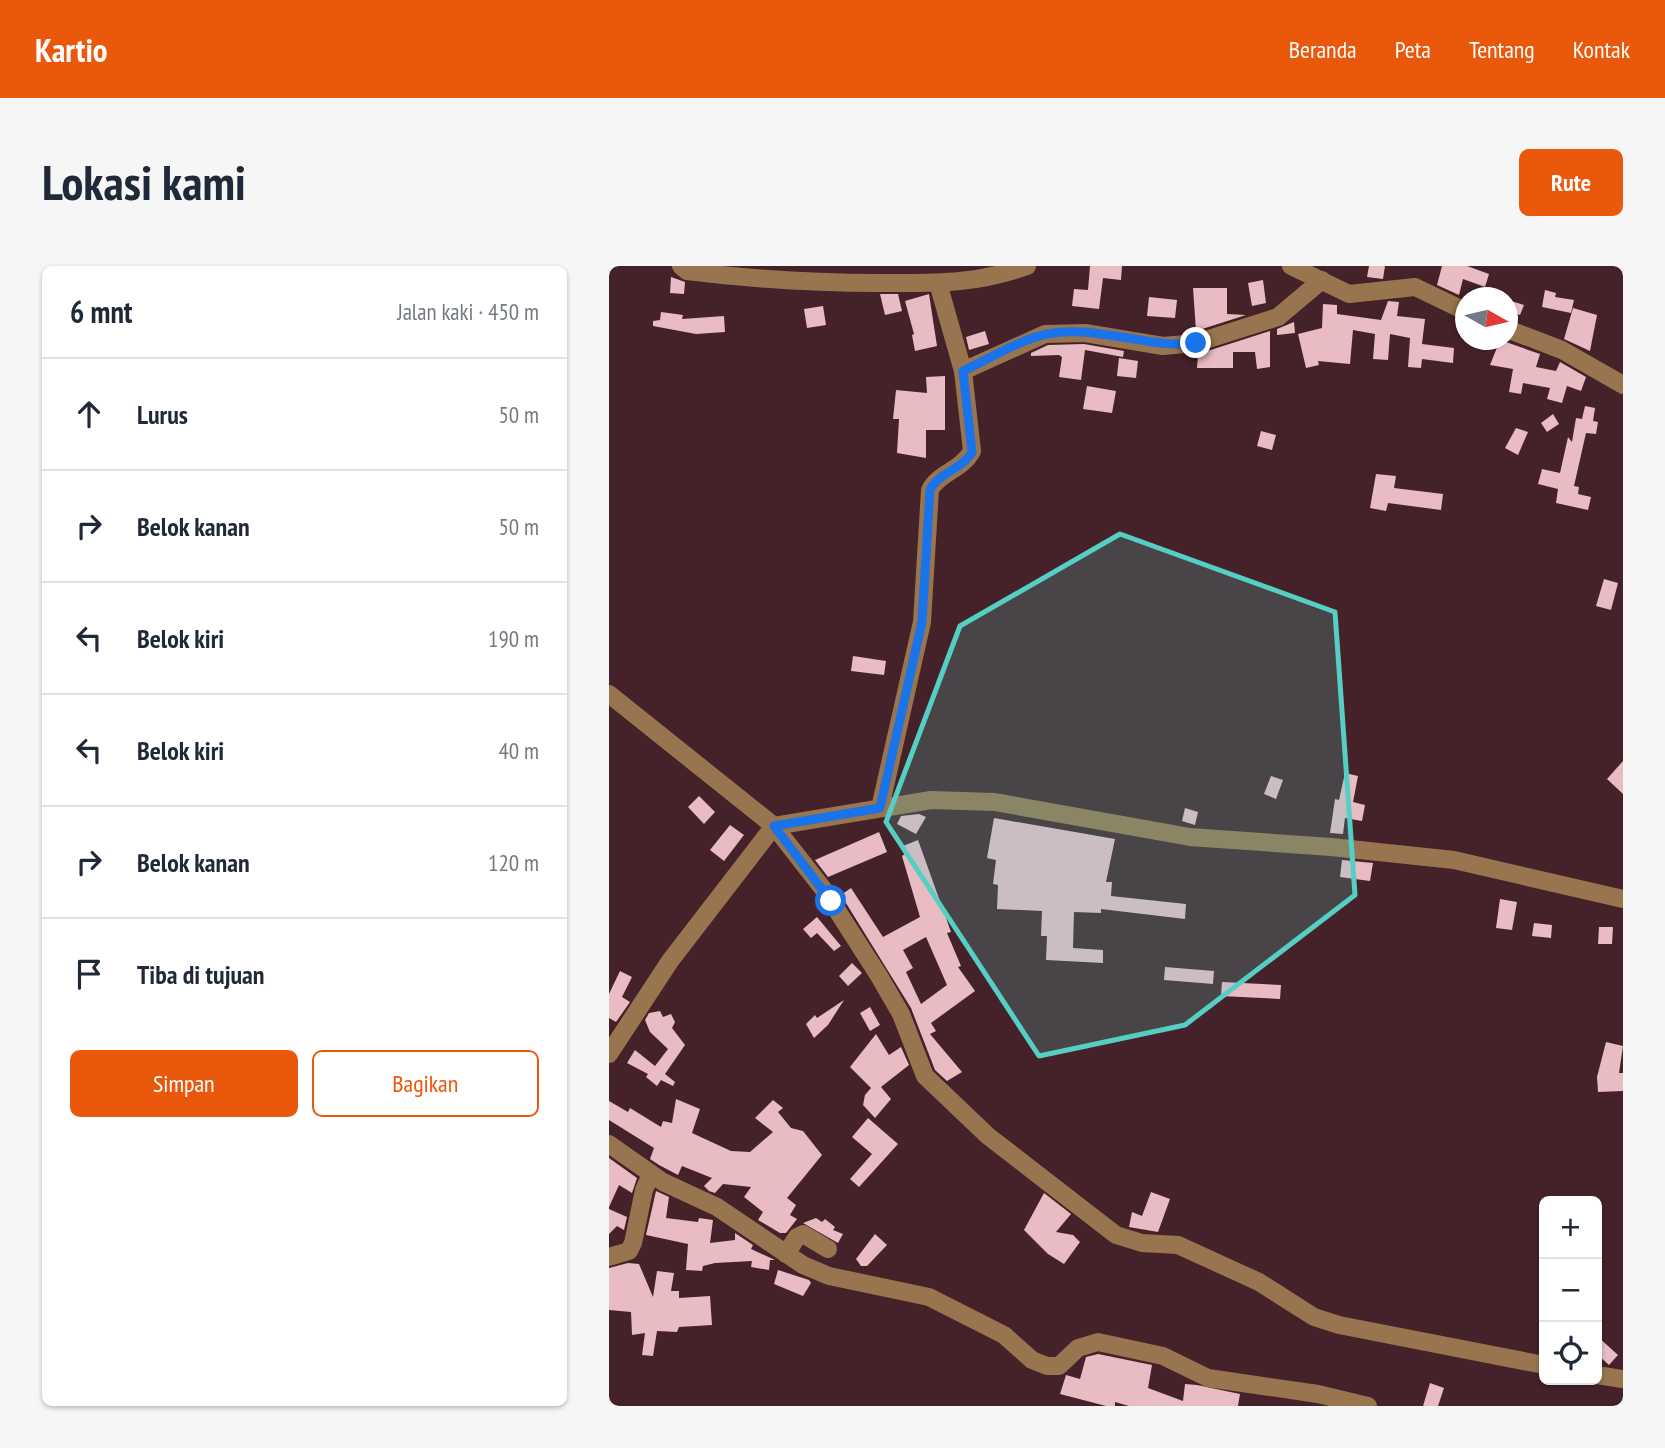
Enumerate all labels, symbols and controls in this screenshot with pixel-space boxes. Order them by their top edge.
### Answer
text: Kartio [35,28,108,71]
text: Beranda [1289,34,1357,65]
text: Peta [1395,34,1431,65]
text: Tentang [1469,34,1535,65]
text: Kontak [1573,34,1630,65]
button: Rute [1519,149,1623,216]
text: Lokasi kami [42,150,246,214]
north arrow [1455,287,1518,350]
text: 6 mnt [70,292,133,331]
text: Jalan kaki · 450 m [397,297,539,326]
route end [1180,327,1211,358]
icon: ahead [70,395,108,433]
text: Lurus [137,398,188,431]
text: 50 m [498,400,539,429]
icon: right [70,507,108,545]
text: Belok kanan [137,510,250,543]
text: 50 m [498,512,539,541]
icon: left [70,619,108,657]
text: Belok kiri [137,622,224,655]
text: 190 m [488,624,539,653]
icon: left [70,731,108,769]
text: Belok kiri [137,734,224,767]
text: 40 m [498,736,539,765]
icon: right [70,843,108,881]
text: Belok kanan [137,846,250,879]
text: 120 m [488,848,539,877]
route start [815,885,846,916]
icon: arrive [70,955,108,993]
text: Tiba di tujuan [137,958,265,991]
button: Simpan [70,1050,298,1117]
button: Bagikan [312,1050,539,1117]
map controls [1539,1196,1602,1385]
button: + [1539,1196,1602,1259]
button: − [1539,1259,1602,1322]
button: locate [1539,1322,1602,1385]

